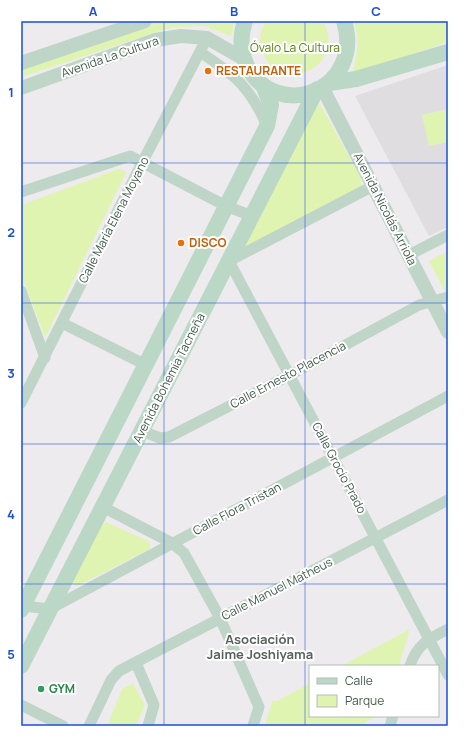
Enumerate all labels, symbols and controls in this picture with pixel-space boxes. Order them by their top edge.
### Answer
text: A [89,2,98,20]
text: B [230,2,238,20]
text: C [371,2,381,20]
street label: Avenida La Cultura [59,32,161,81]
park label: Óvalo La Cultura [250,39,340,56]
place label: RESTAURANTE [216,62,301,79]
marker: RESTAURANTE [203,66,213,76]
text: 1 [8,83,14,101]
street label: Avenida Nicolás Arriola [350,150,421,268]
street label: Calle María Elena Moyano [74,154,153,286]
text: 2 [7,223,15,241]
place label: DISCO [189,234,227,251]
marker: DISCO [176,238,186,248]
street label: Avenida Bohemia Tacneña [128,310,209,446]
street label: Calle Ernesto Placencia [227,337,349,412]
text: 3 [7,364,15,382]
street label: Calle Grocio Prado [308,419,371,516]
street label: Calle Flora Tristan [190,478,284,539]
text: 4 [7,505,15,523]
street label: Calle Manuel Matheus [218,553,335,624]
district label: Asociación Jaime Joshiyama [207,630,313,663]
text: 5 [7,645,15,663]
legend [309,665,439,717]
text: Calle [345,672,373,689]
place label: GYM [49,680,75,697]
marker: GYM [36,684,46,694]
text: Parque [345,692,384,709]

